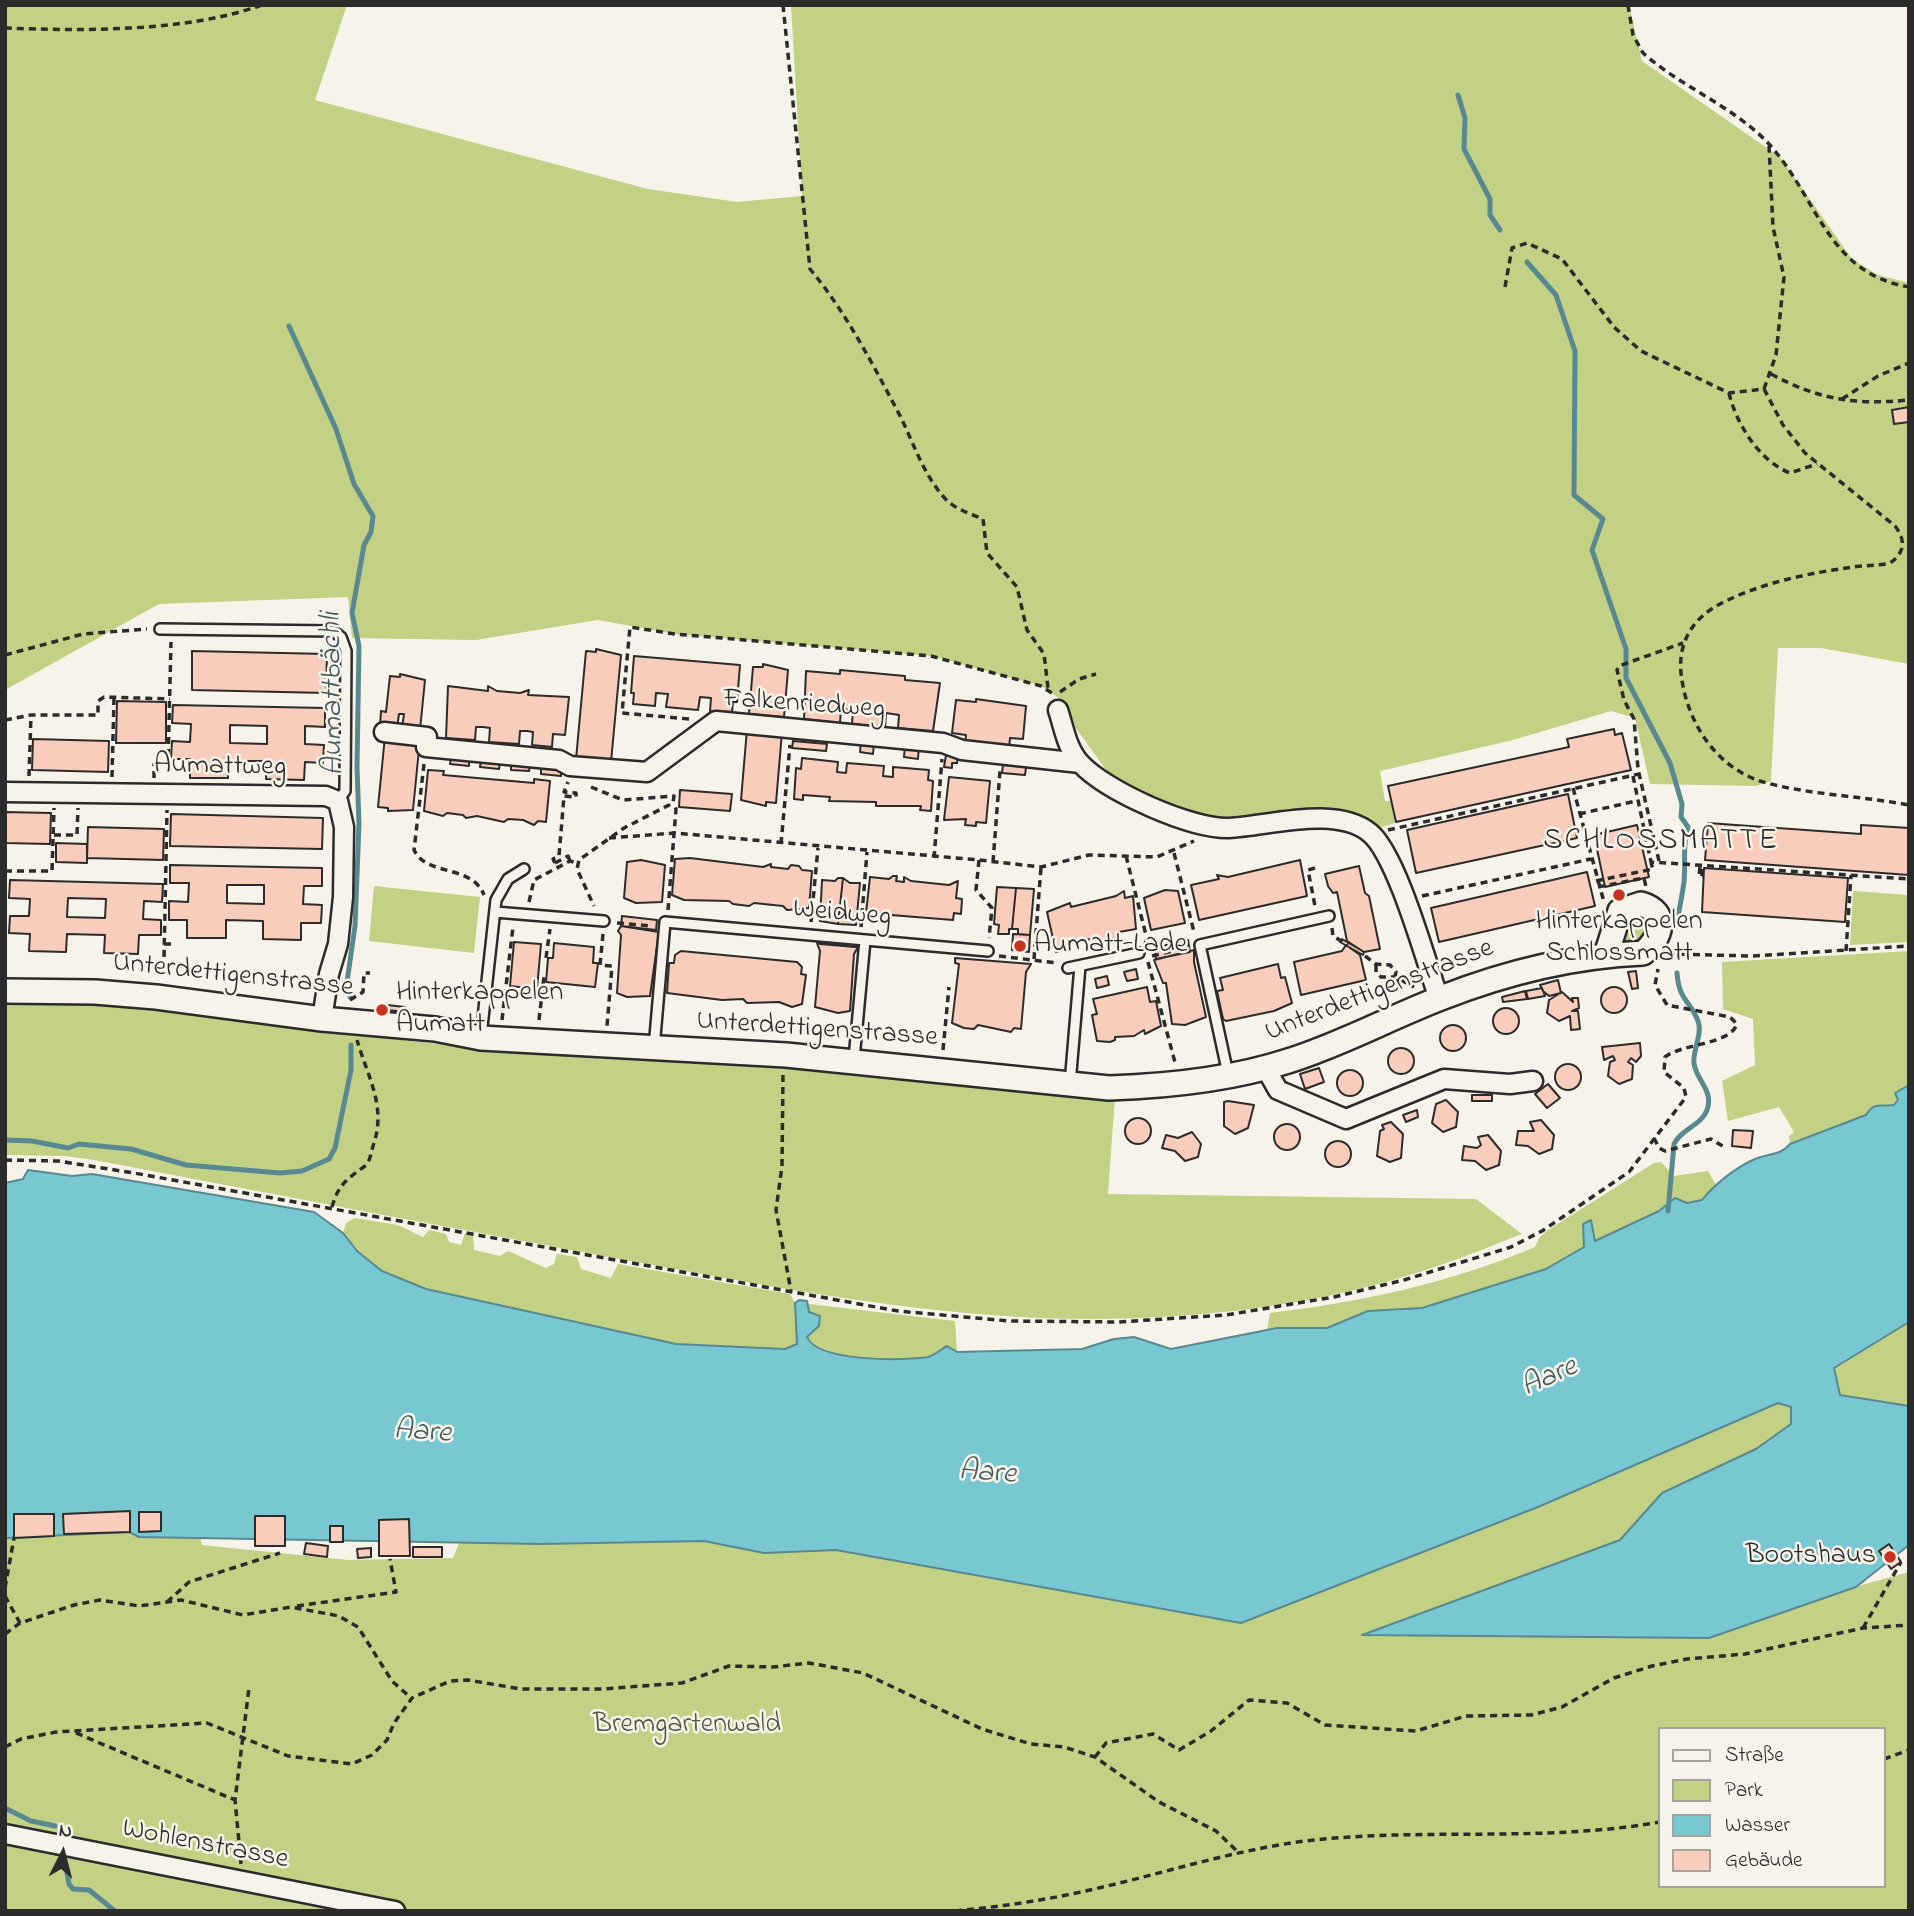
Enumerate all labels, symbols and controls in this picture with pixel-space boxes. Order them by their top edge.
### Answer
water label: Aumattbächli [316,612,354,776]
street label: Falkenriedweg [722,684,886,728]
street label: Aumattweg [154,750,286,786]
district label: SCHLOSSMATTE [1545,825,1777,861]
marker: Hinterkappelen Schlossmatt [1611,887,1627,903]
street label: Weidweg [791,894,893,936]
place label: Hinterkappelen Schlossmatt [1535,906,1703,972]
place label: Aumatt-Lade [1034,929,1187,963]
street label: Unterdettigenstrasse [1261,933,1499,1051]
marker: Aumatt-Lade [1012,938,1028,954]
street label: Unterdettigenstrasse [111,948,355,1006]
place label: Hinterkappelen Aumatt [396,977,563,1043]
marker: Hinterkappelen Aumatt [374,1002,390,1018]
street label: Unterdettigenstrasse [695,1006,939,1056]
water label: Aare [1516,1351,1584,1407]
water label: Aare [392,1414,452,1454]
water label: Aare [957,1455,1017,1495]
place label: Bootshaus [1746,1540,1876,1574]
marker: Bootshaus [1882,1549,1898,1565]
park label: Bremgartenwald [593,1709,781,1743]
legend [1658,1727,1886,1888]
text: Straße [1725,1741,1784,1771]
text: Park [1725,1776,1763,1806]
text: Wasser [1725,1811,1790,1841]
street label: Wohlenstrasse [119,1813,291,1879]
north arrow [28,1818,98,1888]
text: N [57,1818,73,1846]
text: Gebäude [1725,1846,1802,1876]

